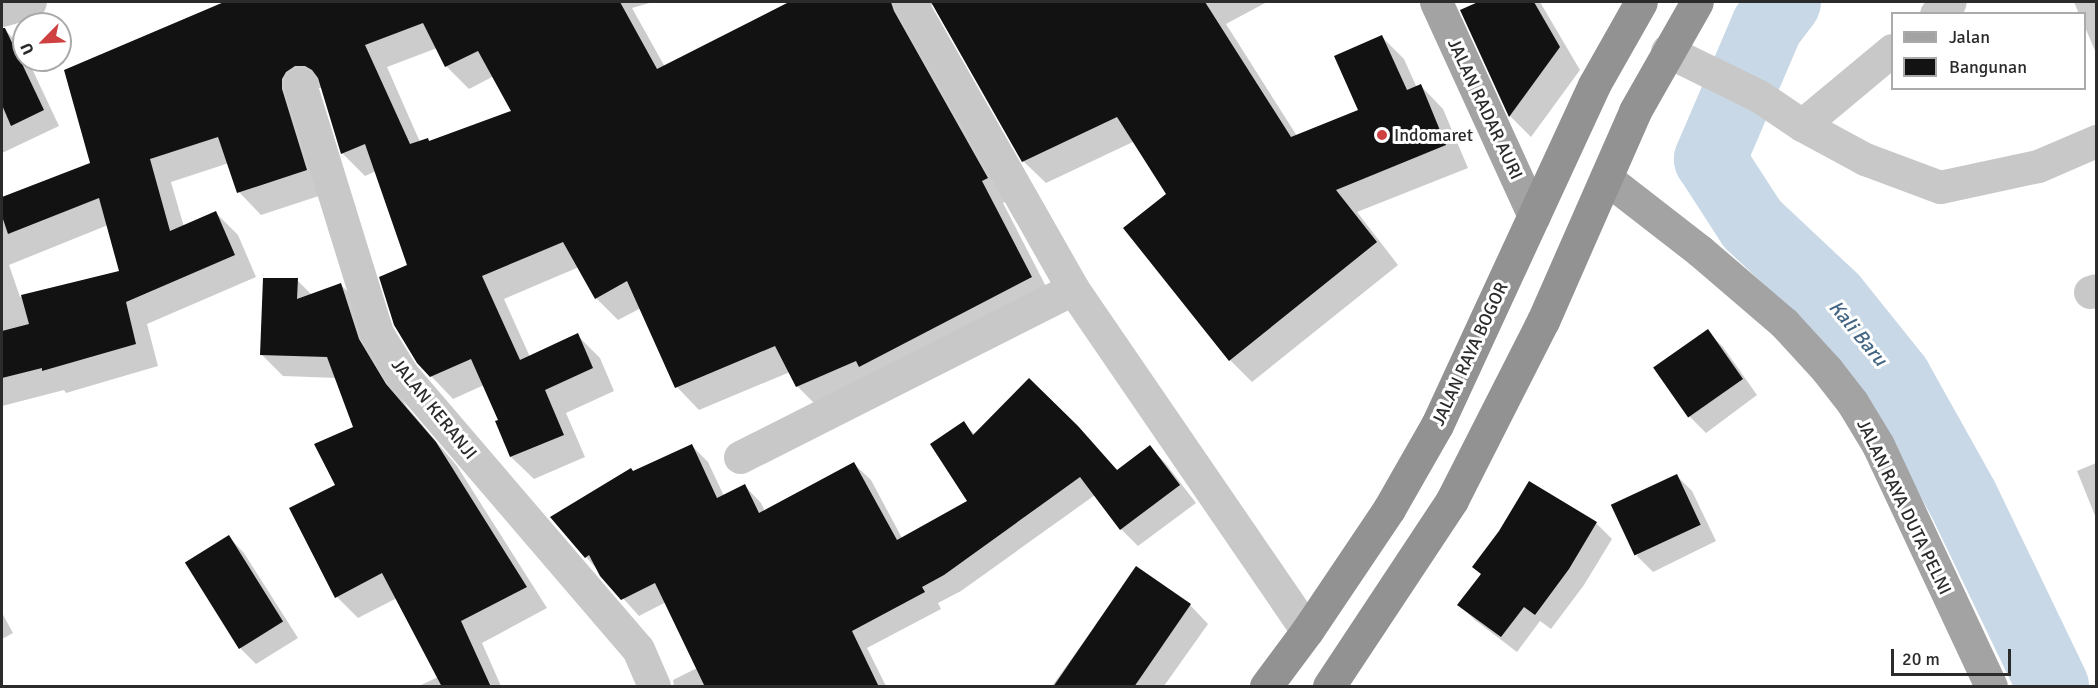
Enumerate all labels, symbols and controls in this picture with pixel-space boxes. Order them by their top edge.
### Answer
north arrow [12,12,72,72]
legend [1891,12,2086,90]
text: Jalan [1949,26,1990,48]
street label: JALAN RADAR AURI [1443,35,1527,183]
text: U [16,40,39,57]
text: Bangunan [1949,56,2027,78]
place label: Indomaret [1394,124,1473,146]
marker: Indomaret [1375,128,1389,142]
street label: JALAN RAYA BOGOR [1427,279,1513,429]
water label: Kali Baru [1824,295,1892,371]
street label: JALAN KERANJI [387,354,481,464]
street label: JALAN RAYA DUTA PELNI [1852,416,1956,598]
scale bar [1894,637,2014,675]
text: 20 m [1902,648,1940,670]

